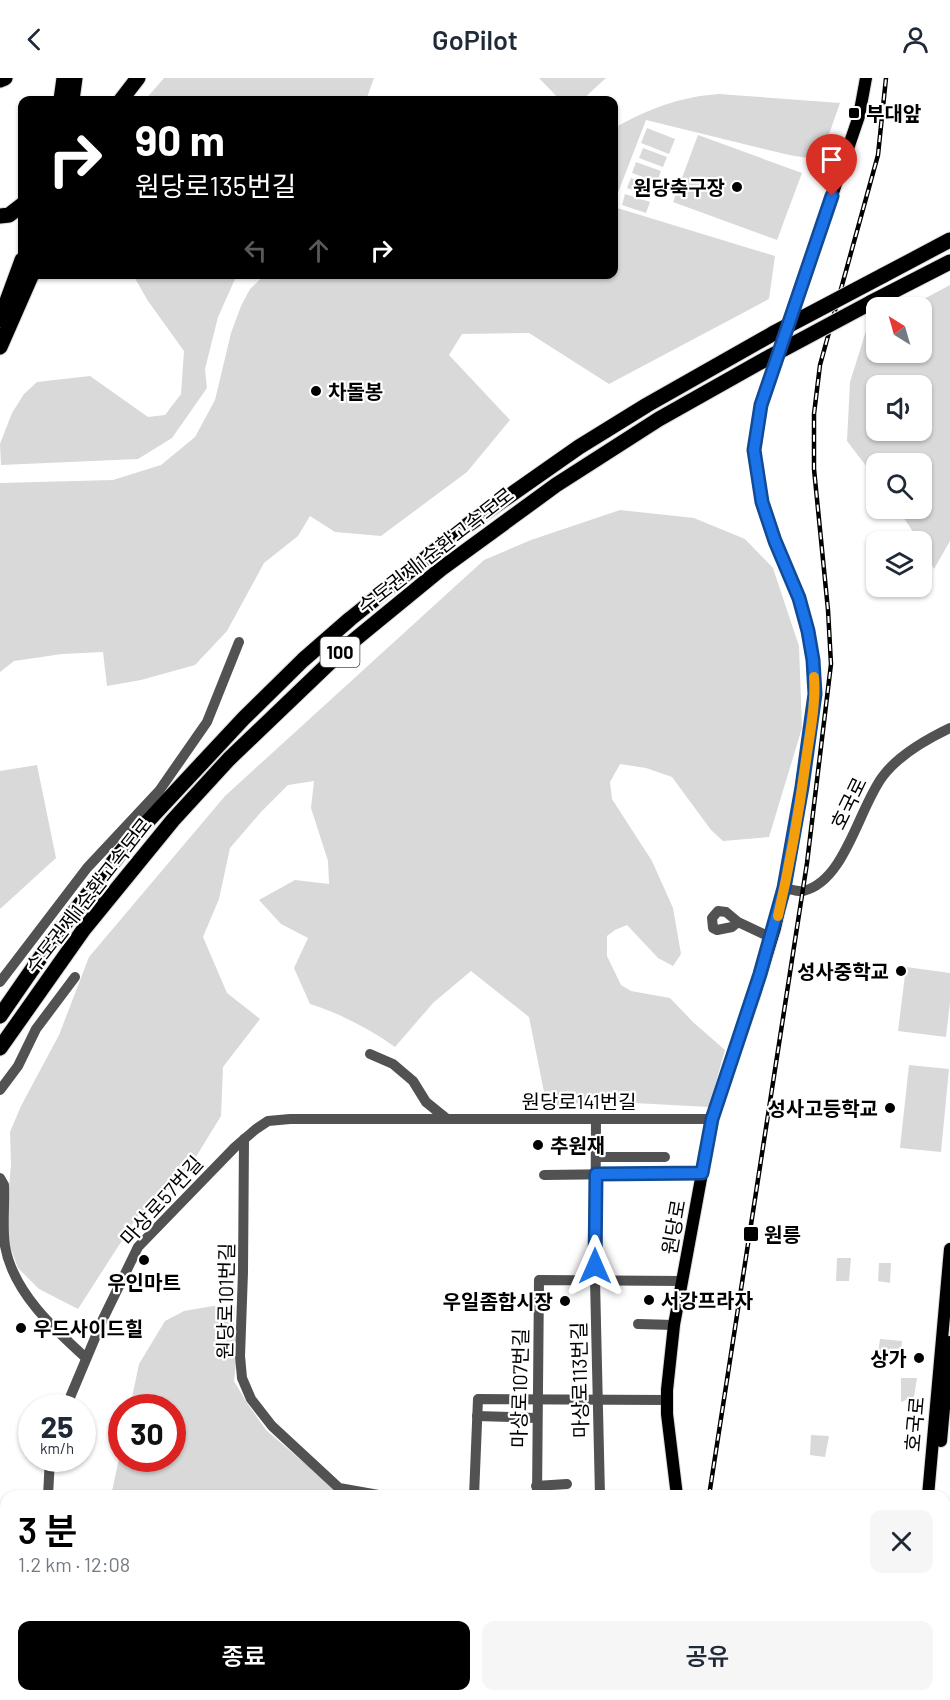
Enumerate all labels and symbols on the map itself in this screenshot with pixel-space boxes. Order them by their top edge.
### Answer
place label: 부대앞 [866,101,922,125]
marker: 부대앞 [847,106,861,120]
pin [806,134,857,196]
place label: 원당축구장 [633,175,725,199]
marker: 원당축구장 [730,180,744,194]
north arrow [866,297,932,363]
place label: 차돌봉 [328,379,383,403]
marker: 차돌봉 [309,384,323,398]
street label: 수도권제1순환고속도로 [352,482,518,618]
road number: 100 [320,637,360,667]
street label: 호국로 [825,773,871,833]
street label: 수도권제1순환고속도로 [20,812,156,978]
place label: 성사중학교 [797,959,889,983]
marker: 성사중학교 [894,964,908,978]
street label: 원당로141번길 [521,1089,637,1113]
place label: 성사고등학교 [768,1096,878,1120]
marker: 성사고등학교 [883,1101,897,1115]
place label: 추원재 [550,1133,605,1157]
marker: 추원재 [531,1138,545,1152]
street label: 마상로57번길 [115,1150,207,1250]
street label: 원당로 [656,1198,690,1256]
place label: 원릉 [764,1222,801,1246]
marker: 원릉 [742,1225,760,1243]
position arrow [563,1234,627,1298]
street label: 원당로101번길 [212,1242,238,1360]
marker: 우인마트 [137,1253,151,1267]
place label: 우인마트 [107,1270,181,1294]
place label: 서강프라자 [661,1288,754,1312]
place label: 우일좀합시장 [443,1289,553,1313]
marker: 서강프라자 [642,1293,656,1307]
marker: 우일좀합시장 [558,1294,572,1308]
place label: 우드사이드힐 [33,1316,143,1340]
marker: 우드사이드힐 [14,1321,28,1335]
street label: 마상로113번길 [566,1322,592,1438]
street label: 마상로107번길 [506,1328,532,1448]
place label: 상가 [870,1346,907,1370]
marker: 상가 [912,1351,926,1365]
speed limit sign: 30 [108,1394,186,1472]
street label: 호국로 [900,1395,928,1453]

